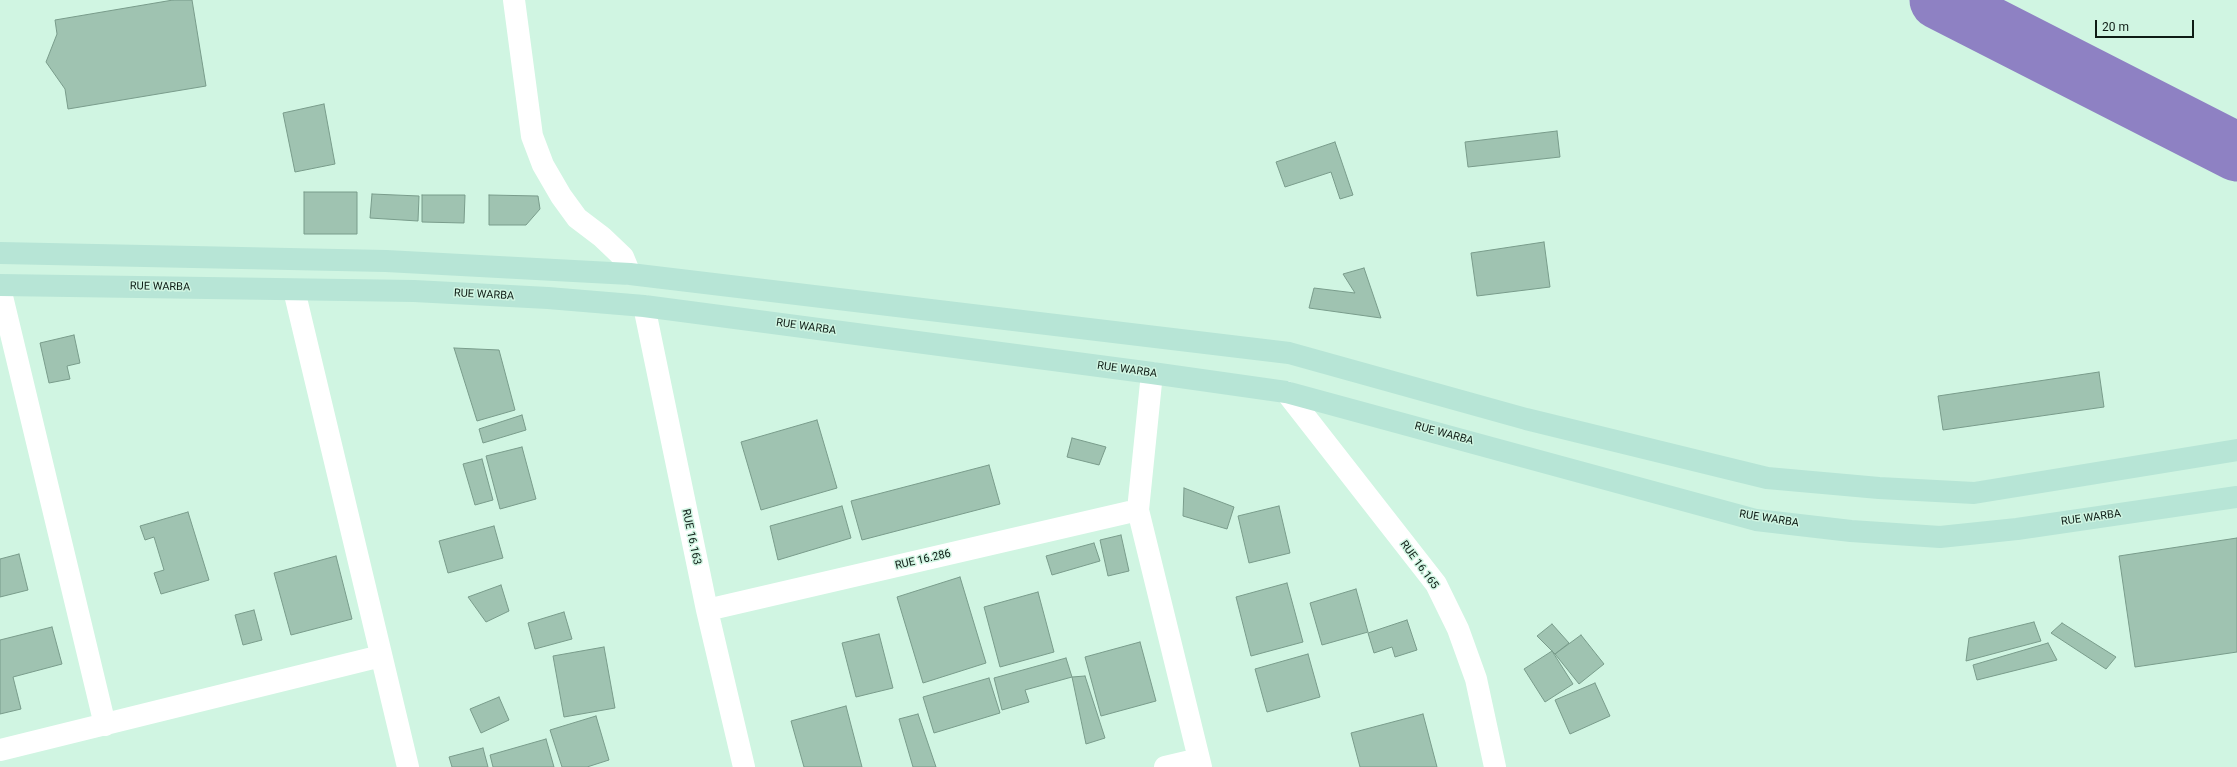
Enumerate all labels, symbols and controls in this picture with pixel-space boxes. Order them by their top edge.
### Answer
scale bar [2097,12,2196,38]
text: 20 m [2102,20,2129,34]
street label: RUE WARBA [130,280,190,294]
street label: RUE WARBA [453,287,515,303]
street label: RUE WARBA [775,316,837,338]
street label: RUE WARBA [1096,359,1158,381]
street label: RUE WARBA [1413,420,1475,448]
street label: RUE WARBA [2060,507,2122,529]
street label: RUE 16.163 [679,508,703,566]
street label: RUE WARBA [1738,508,1800,530]
street label: RUE 16.165 [1397,538,1441,592]
street label: RUE 16.286 [894,547,952,573]

